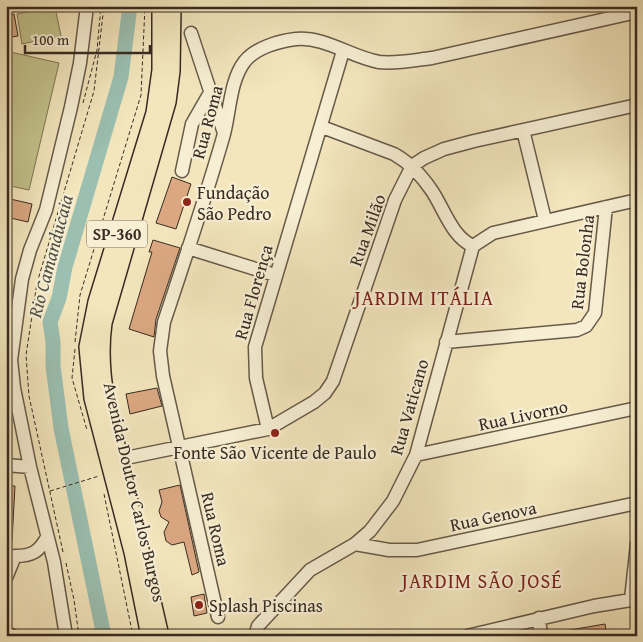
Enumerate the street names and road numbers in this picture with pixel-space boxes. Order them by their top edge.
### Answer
street label: Rua Roma [184,82,230,162]
street label: Rua Milão [341,190,393,270]
street label: Rua Bolonha [563,213,601,311]
road number: SP-360 [87,220,147,248]
street label: Rua Florença [227,241,280,343]
street label: Rua Vaticano [382,356,436,458]
street label: Avenida Doutor Carlos Burgos [97,379,173,605]
street label: Rua Livorno [476,392,570,438]
street label: Rua Roma [194,489,238,569]
street label: Rua Genova [447,494,539,538]

